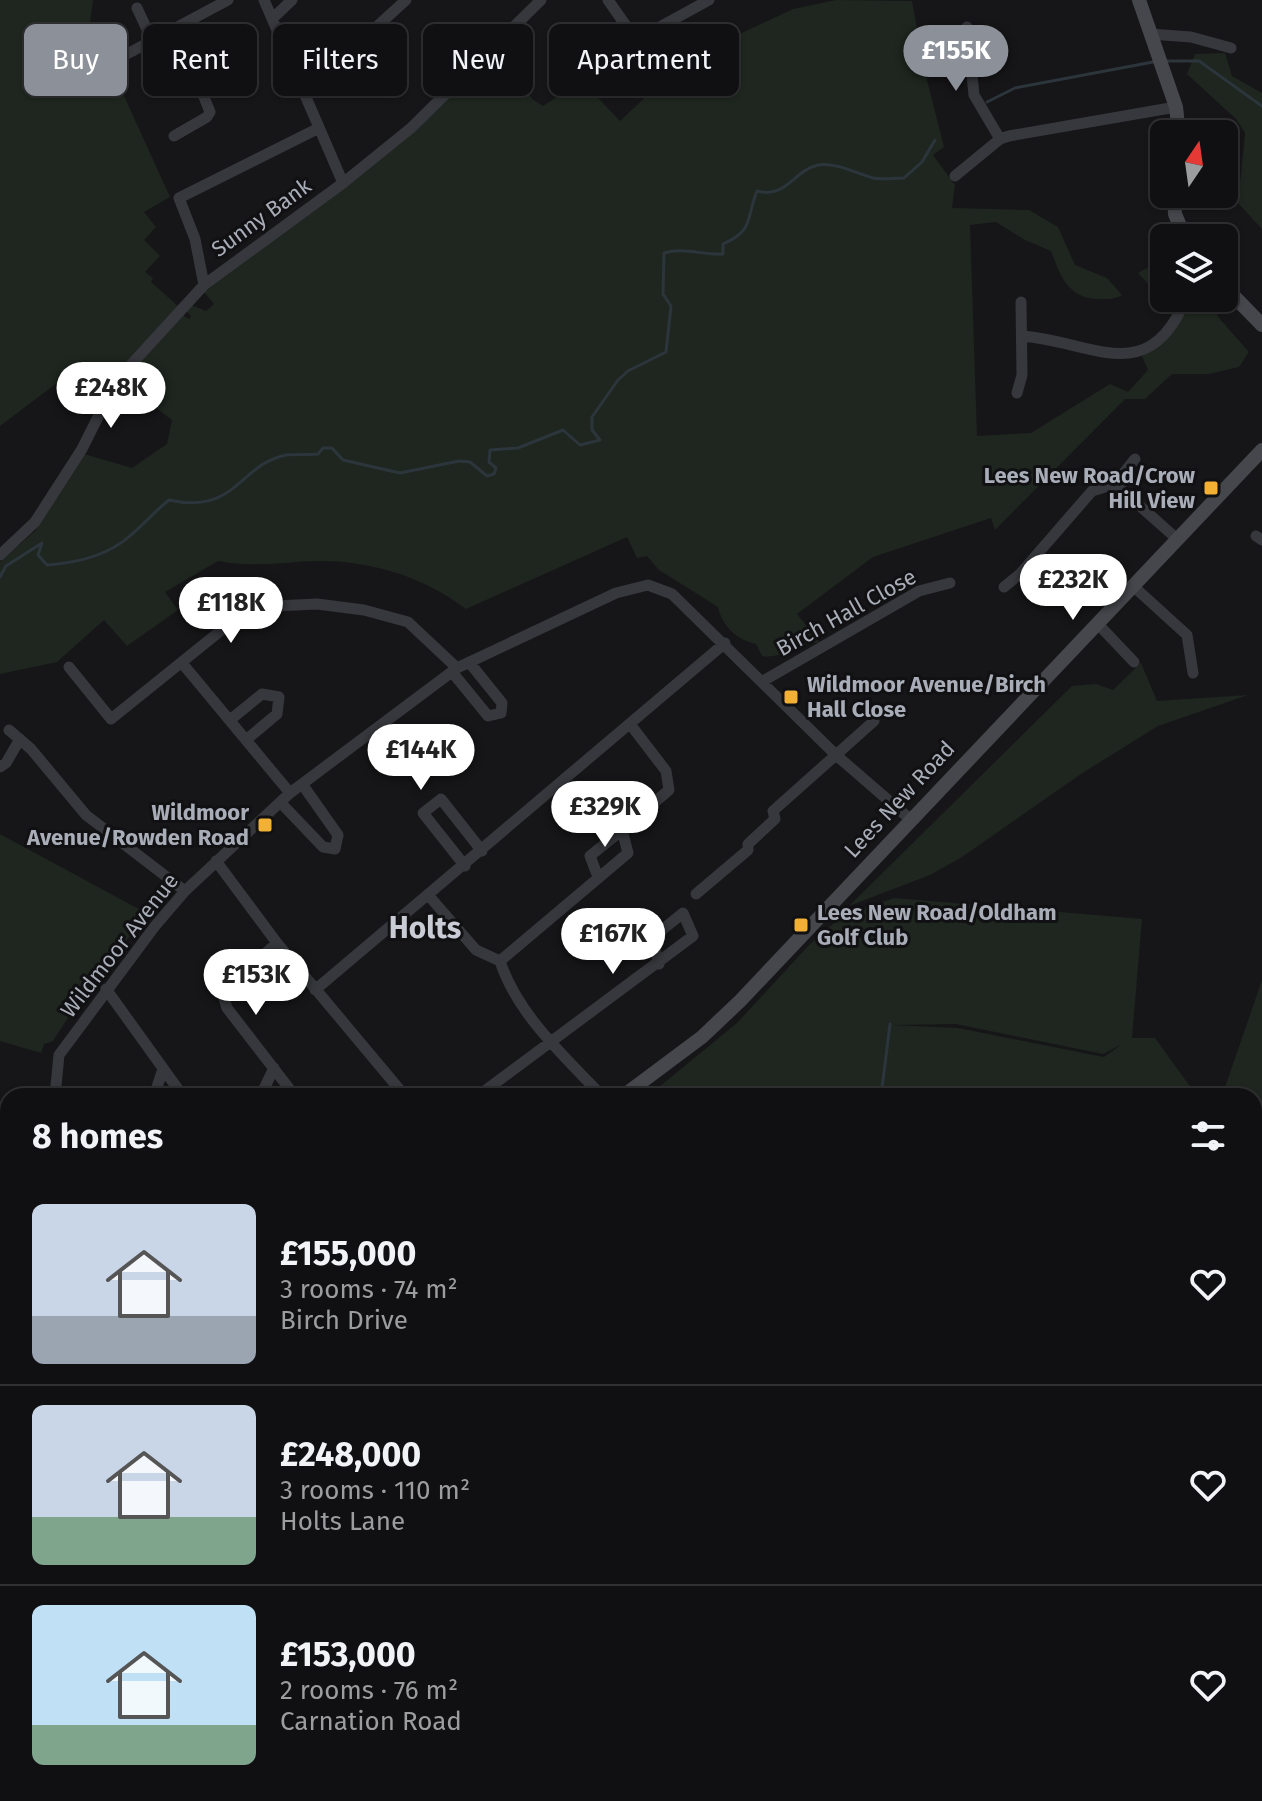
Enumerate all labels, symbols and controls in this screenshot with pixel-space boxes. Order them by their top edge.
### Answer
chip: Buy [24,24,127,96]
chip: Rent [143,24,257,96]
chip: Filters [273,24,407,96]
chip: New [423,24,533,96]
chip: Apartment [549,24,739,96]
pin: £155K [900,25,1012,93]
text: £155K [921,35,991,66]
north arrow [1150,120,1238,208]
map controls [1150,120,1238,312]
street label: Sunny Bank [206,172,317,263]
button: layers [1150,224,1238,312]
pin: £248K [55,362,167,430]
text: £248K [75,372,147,403]
place label: Lees New Road/Crow Hill View [984,462,1196,514]
marker: Lees New Road/Crow Hill View [1202,479,1220,497]
pin: £232K [1017,554,1129,622]
street label: Birch Hall Close [772,563,921,662]
text: £232K [1038,564,1108,595]
pin: £118K [175,577,287,645]
text: £118K [197,587,265,618]
place label: Wildmoor Avenue/Birch Hall Close [807,671,1046,723]
marker: Wildmoor Avenue/Birch Hall Close [782,688,800,706]
pin: £144K [365,724,477,792]
text: £144K [386,734,456,765]
street label: Lees New Road [838,735,960,863]
pin: £329K [549,781,661,849]
text: £329K [569,791,641,822]
place label: Wildmoor Avenue/Rowden Road [26,799,249,851]
marker: Wildmoor Avenue/Rowden Road [256,816,274,834]
street label: Wildmoor Avenue [55,868,184,1023]
place label: Lees New Road/Oldham Golf Club [817,899,1057,951]
pin: £167K [557,908,669,976]
district label: Holts [389,910,461,946]
marker: Lees New Road/Oldham Golf Club [792,916,810,934]
text: £167K [579,918,647,949]
pin: £153K [200,949,312,1017]
text: £153K [222,959,290,990]
icon: filters [1186,1114,1230,1158]
text: 8 homes [32,1116,163,1157]
text: £155,000 [280,1233,416,1274]
icon: home [96,1236,192,1332]
icon: heart [1186,1262,1230,1306]
text: 3 rooms · 74 m² [280,1274,458,1305]
text: Birch Drive [280,1305,408,1336]
text: £248,000 [280,1434,421,1475]
icon: home [96,1437,192,1533]
icon: heart [1186,1463,1230,1507]
text: 3 rooms · 110 m² [280,1475,470,1506]
text: Holts Lane [280,1506,405,1537]
text: £153,000 [280,1634,416,1675]
icon: home [96,1637,192,1733]
icon: heart [1186,1663,1230,1707]
text: 2 rooms · 76 m² [280,1675,458,1706]
text: Carnation Road [280,1706,462,1737]

